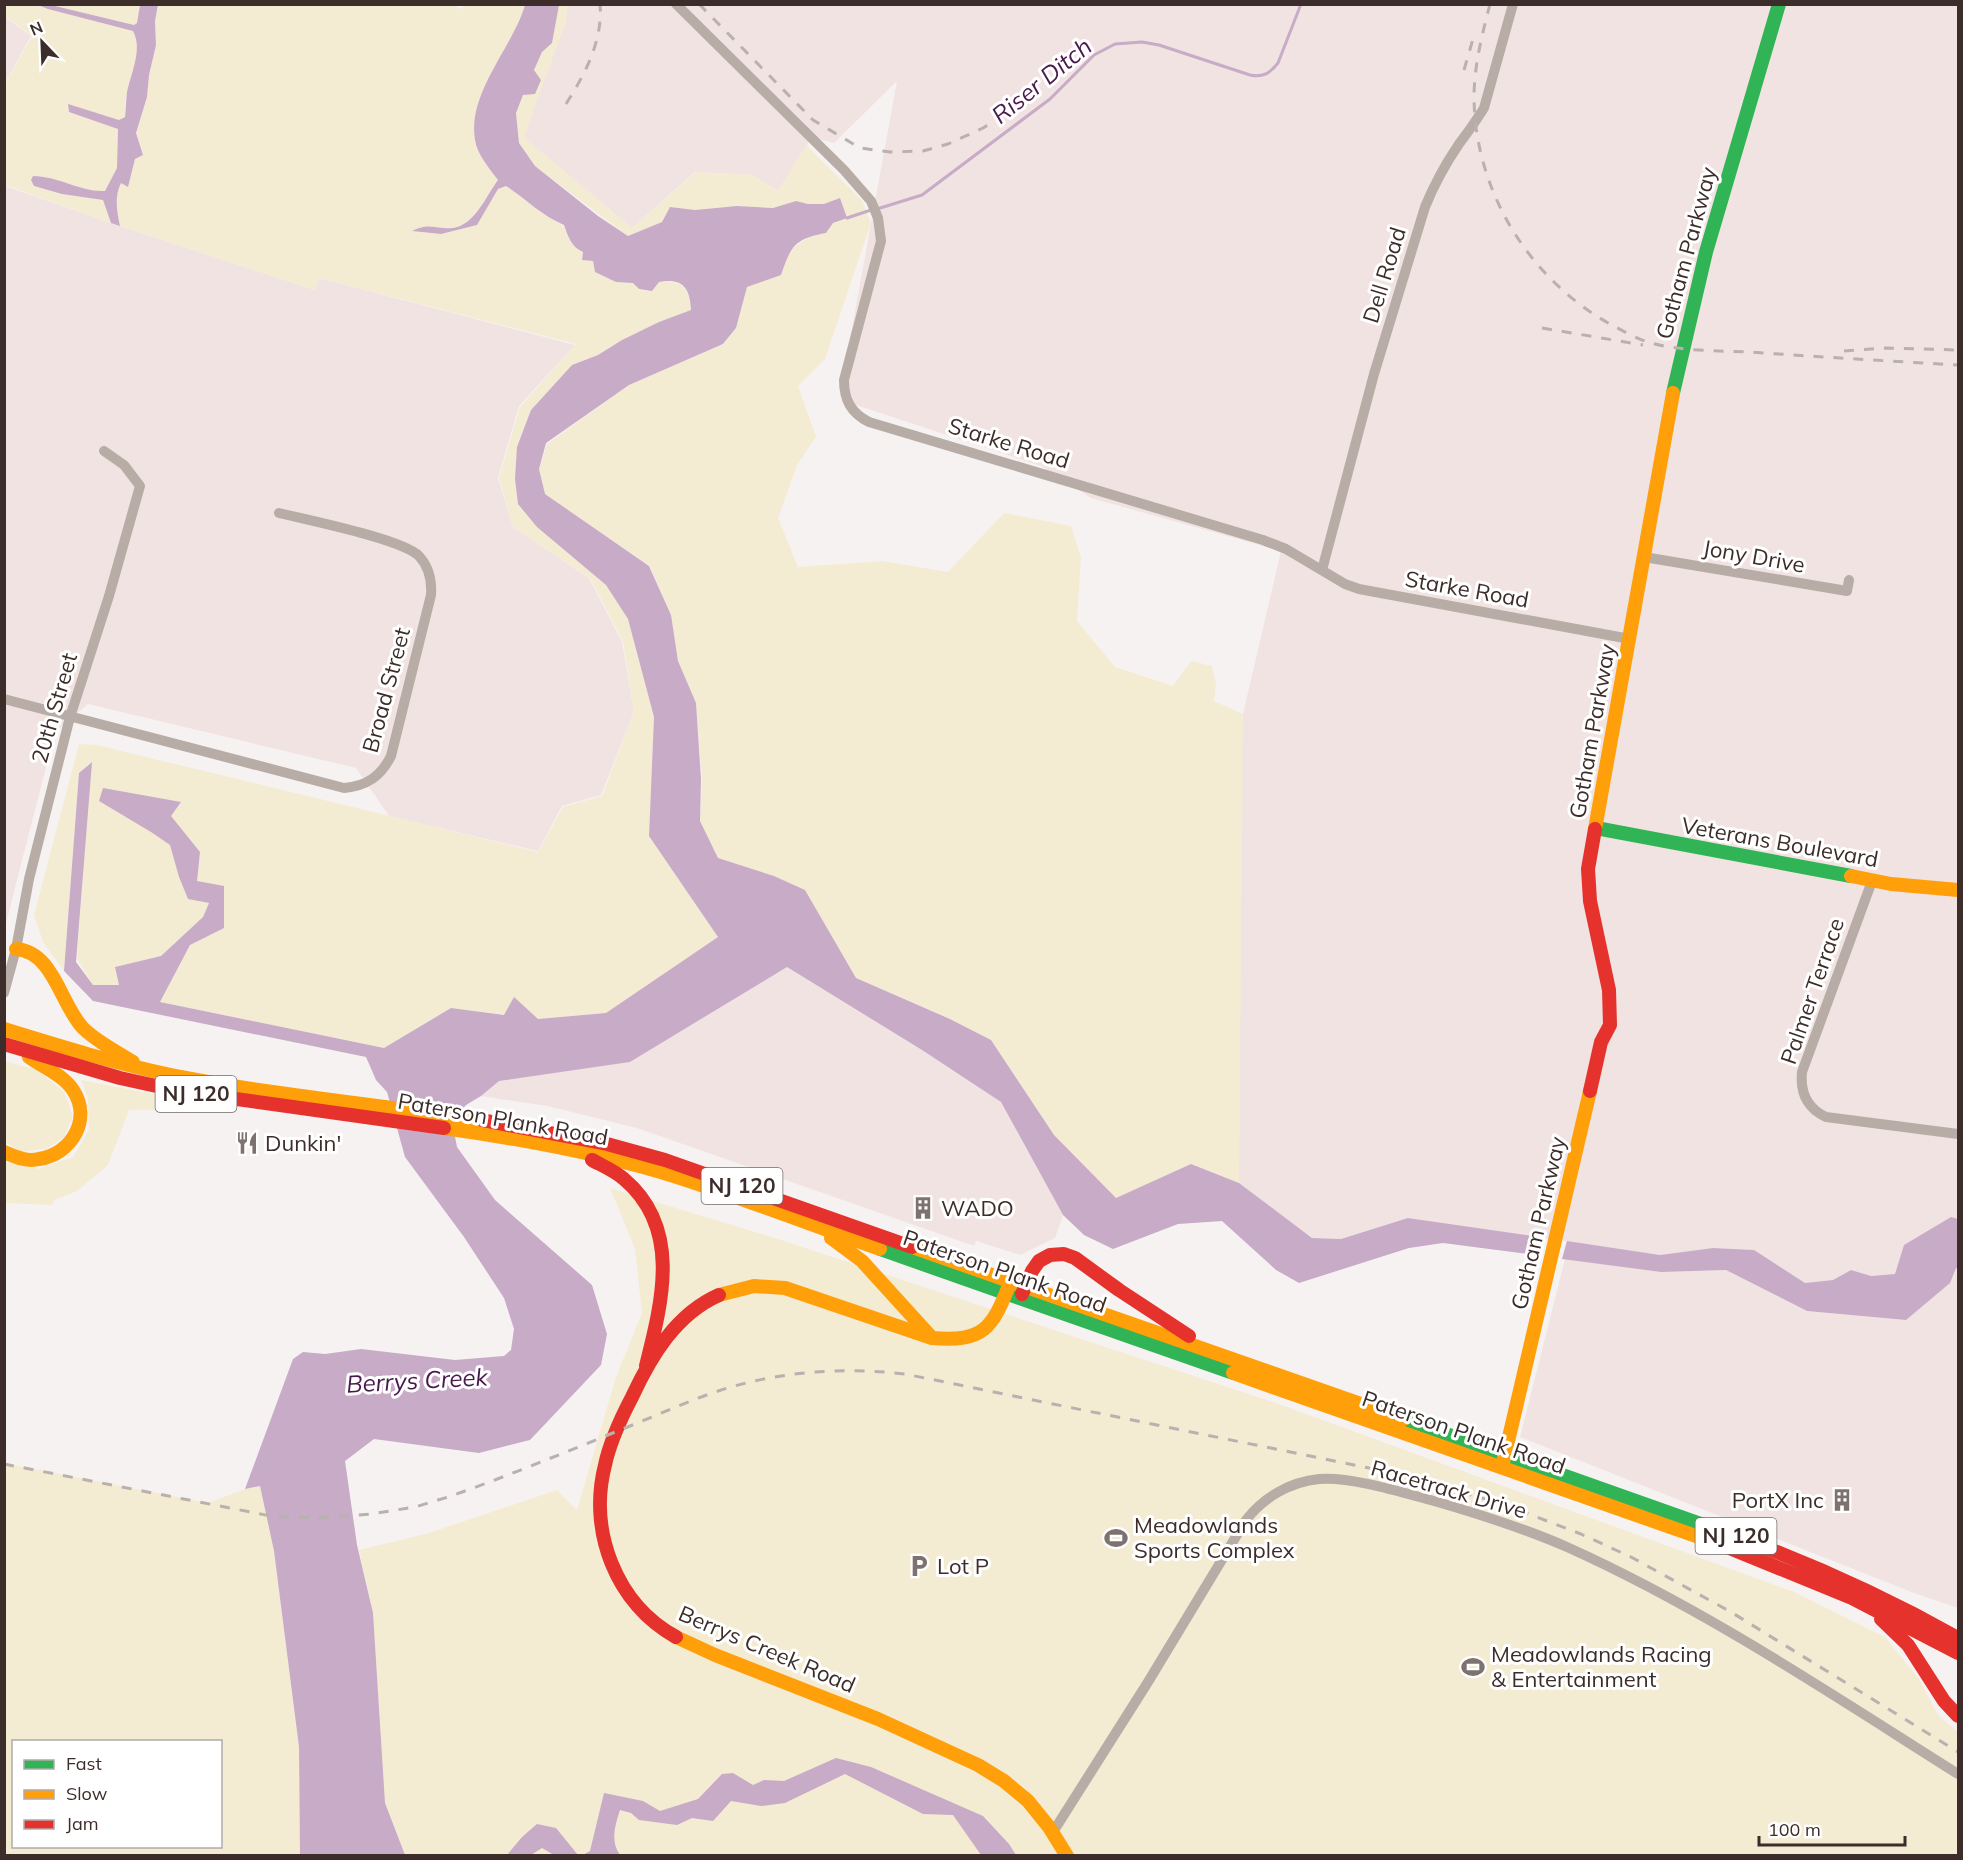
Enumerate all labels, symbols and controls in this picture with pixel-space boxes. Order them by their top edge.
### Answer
north arrow [12,12,72,72]
text: N [27,17,46,40]
water label: Riser Ditch [985,31,1097,130]
street label: Gotham Parkway [1650,164,1723,342]
street label: Dell Road [1356,224,1412,326]
street label: Starke Road [945,411,1073,475]
street label: Jony Drive [1701,533,1807,579]
street label: Starke Road [1403,564,1531,614]
street label: Broad Street [356,624,416,756]
street label: Gotham Parkway [1563,641,1621,821]
street label: 20th Street [25,649,83,766]
street label: Veterans Boulevard [1679,811,1881,873]
street label: Palmer Terrace [1774,914,1850,1068]
road number: NJ 120 [156,1076,236,1112]
street label: Paterson Plank Road [396,1087,610,1151]
place label: Dunkin' [265,1129,341,1157]
restaurant icon: Dunkin' [234,1130,260,1156]
street label: Gotham Parkway [1504,1133,1572,1312]
road number: NJ 120 [702,1168,783,1204]
place label: WADO [941,1194,1014,1222]
building icon: WADO [910,1195,936,1221]
street label: Paterson Plank Road [900,1223,1110,1319]
water label: Berrys Creek [345,1361,489,1399]
street label: Paterson Plank Road [1359,1384,1569,1480]
street label: Racetrack Drive [1368,1453,1530,1525]
place label: PortX Inc [1732,1486,1824,1514]
building icon: PortX Inc [1829,1487,1855,1513]
place label: Meadowlands Sports Complex [1134,1511,1295,1564]
road number: NJ 120 [1696,1518,1776,1554]
sports icon: Meadowlands Sports Complex [1103,1525,1129,1551]
place label: Lot P [937,1552,989,1580]
parking icon: Lot P [906,1553,932,1579]
street label: Berrys Creek Road [674,1599,860,1699]
place label: Meadowlands Racing & Entertainment [1491,1640,1712,1693]
sports icon: Meadowlands Racing & Entertainment [1460,1654,1486,1680]
legend [12,1740,222,1848]
text: Fast [66,1752,102,1775]
text: Slow [66,1782,108,1805]
scale bar [1759,1809,1904,1847]
text: Jam [66,1812,99,1835]
text: 100 m [1768,1818,1821,1841]

